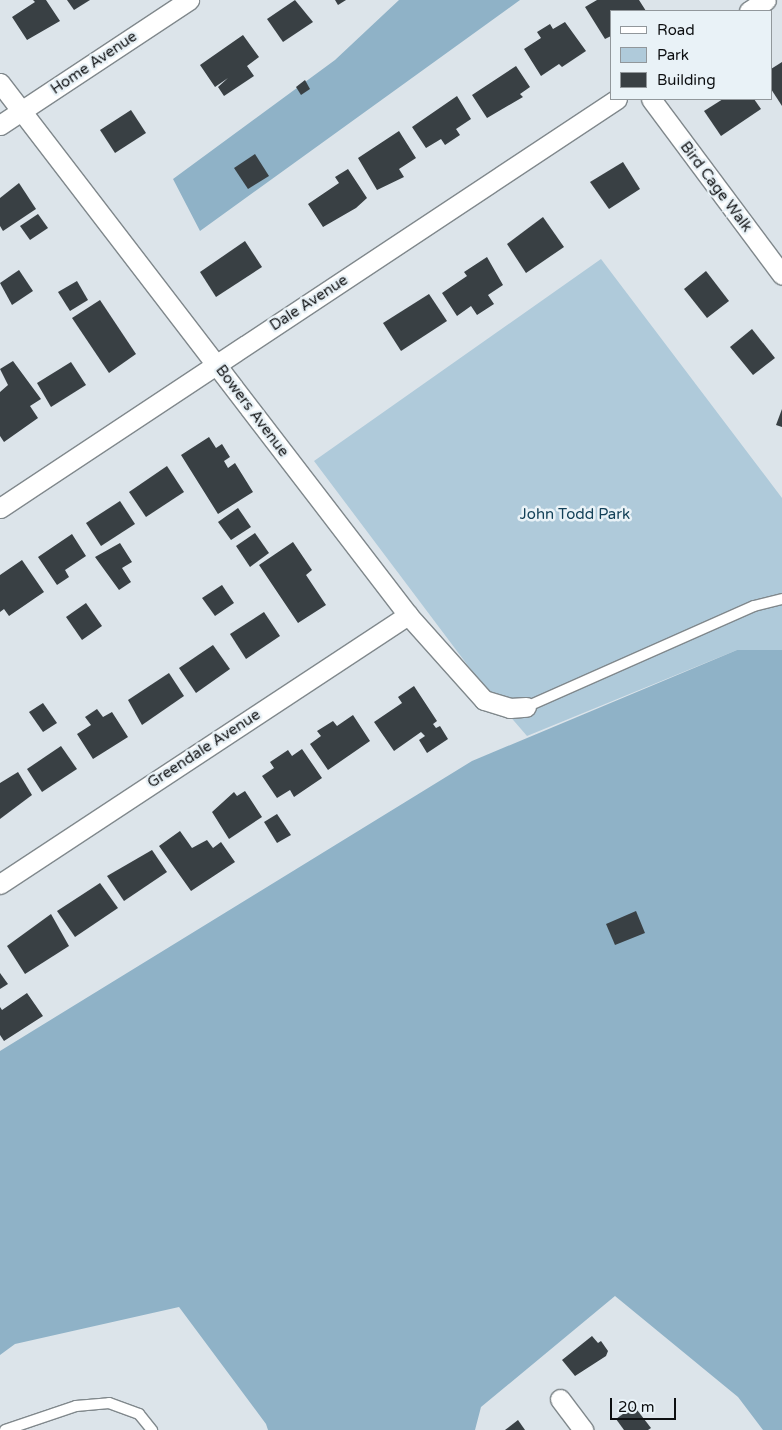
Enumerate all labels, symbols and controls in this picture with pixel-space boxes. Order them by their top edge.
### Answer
legend [610,10,772,100]
text: Road [657,21,695,39]
street label: Home Avenue [47,28,141,98]
text: Park [657,46,689,64]
text: Building [657,71,716,89]
street label: Bird Cage Walk [676,138,756,236]
street label: Dale Avenue [267,271,351,335]
street label: Bowers Avenue [212,362,292,460]
park label: John Todd Park [520,506,630,524]
street label: Greendale Avenue [144,706,264,792]
scale bar [612,1388,678,1420]
text: 20 m [618,1398,655,1416]

